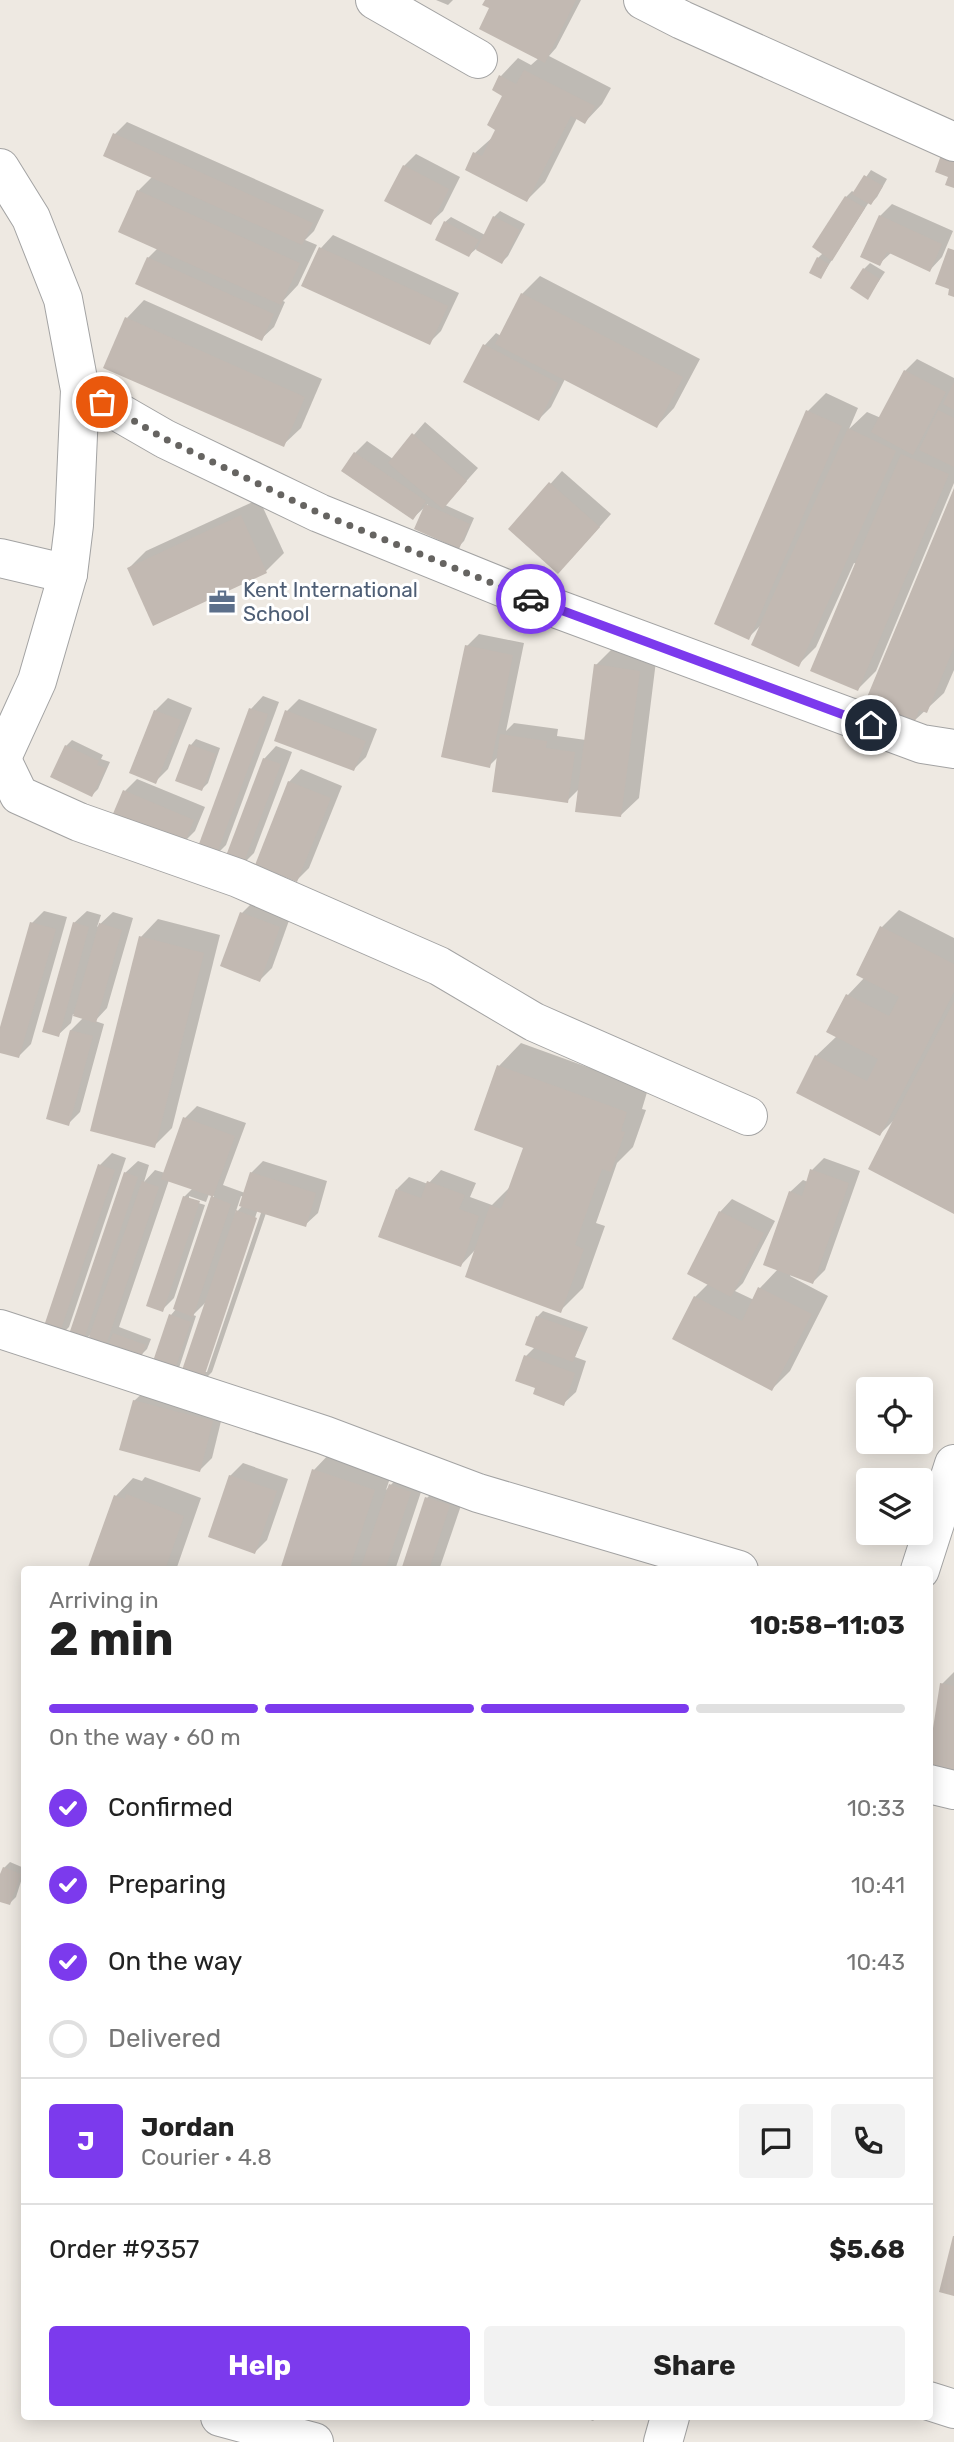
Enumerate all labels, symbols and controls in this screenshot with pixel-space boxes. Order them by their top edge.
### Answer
pin [72,372,132,432]
icon: bag [83,383,121,421]
courier [496,564,566,634]
place label: Kent International School [243,577,418,626]
icon: car [512,580,550,618]
office icon: Kent International School [207,587,237,617]
pin [841,695,901,755]
icon: home [852,706,890,744]
map controls [856,1377,933,1545]
button: locate [856,1377,933,1454]
button: layers [856,1468,933,1545]
text: Arriving in [49,1586,159,1614]
text: 10:58–11:03 [750,1610,905,1641]
text: 2 min [49,1612,174,1667]
text: On the way · 60 m [49,1723,241,1751]
icon: check [49,1789,87,1827]
text: Confirmed [108,1792,233,1823]
text: 10:33 [847,1794,905,1822]
icon: check [49,1866,87,1904]
text: Preparing [108,1869,226,1900]
text: 10:41 [851,1871,905,1899]
icon: check [49,1943,87,1981]
text: On the way [108,1946,242,1977]
text: 10:43 [847,1948,905,1976]
text: Delivered [108,2023,221,2054]
button: chat [739,2104,813,2178]
button: phone [831,2104,905,2178]
text: Jordan [141,2112,234,2143]
text: J [77,2126,95,2157]
text: Courier · 4.8 [141,2143,272,2171]
text: Order #9357 [49,2234,199,2265]
text: $5.68 [829,2234,905,2265]
button: Help [49,2326,470,2406]
button: Share [484,2326,905,2406]

